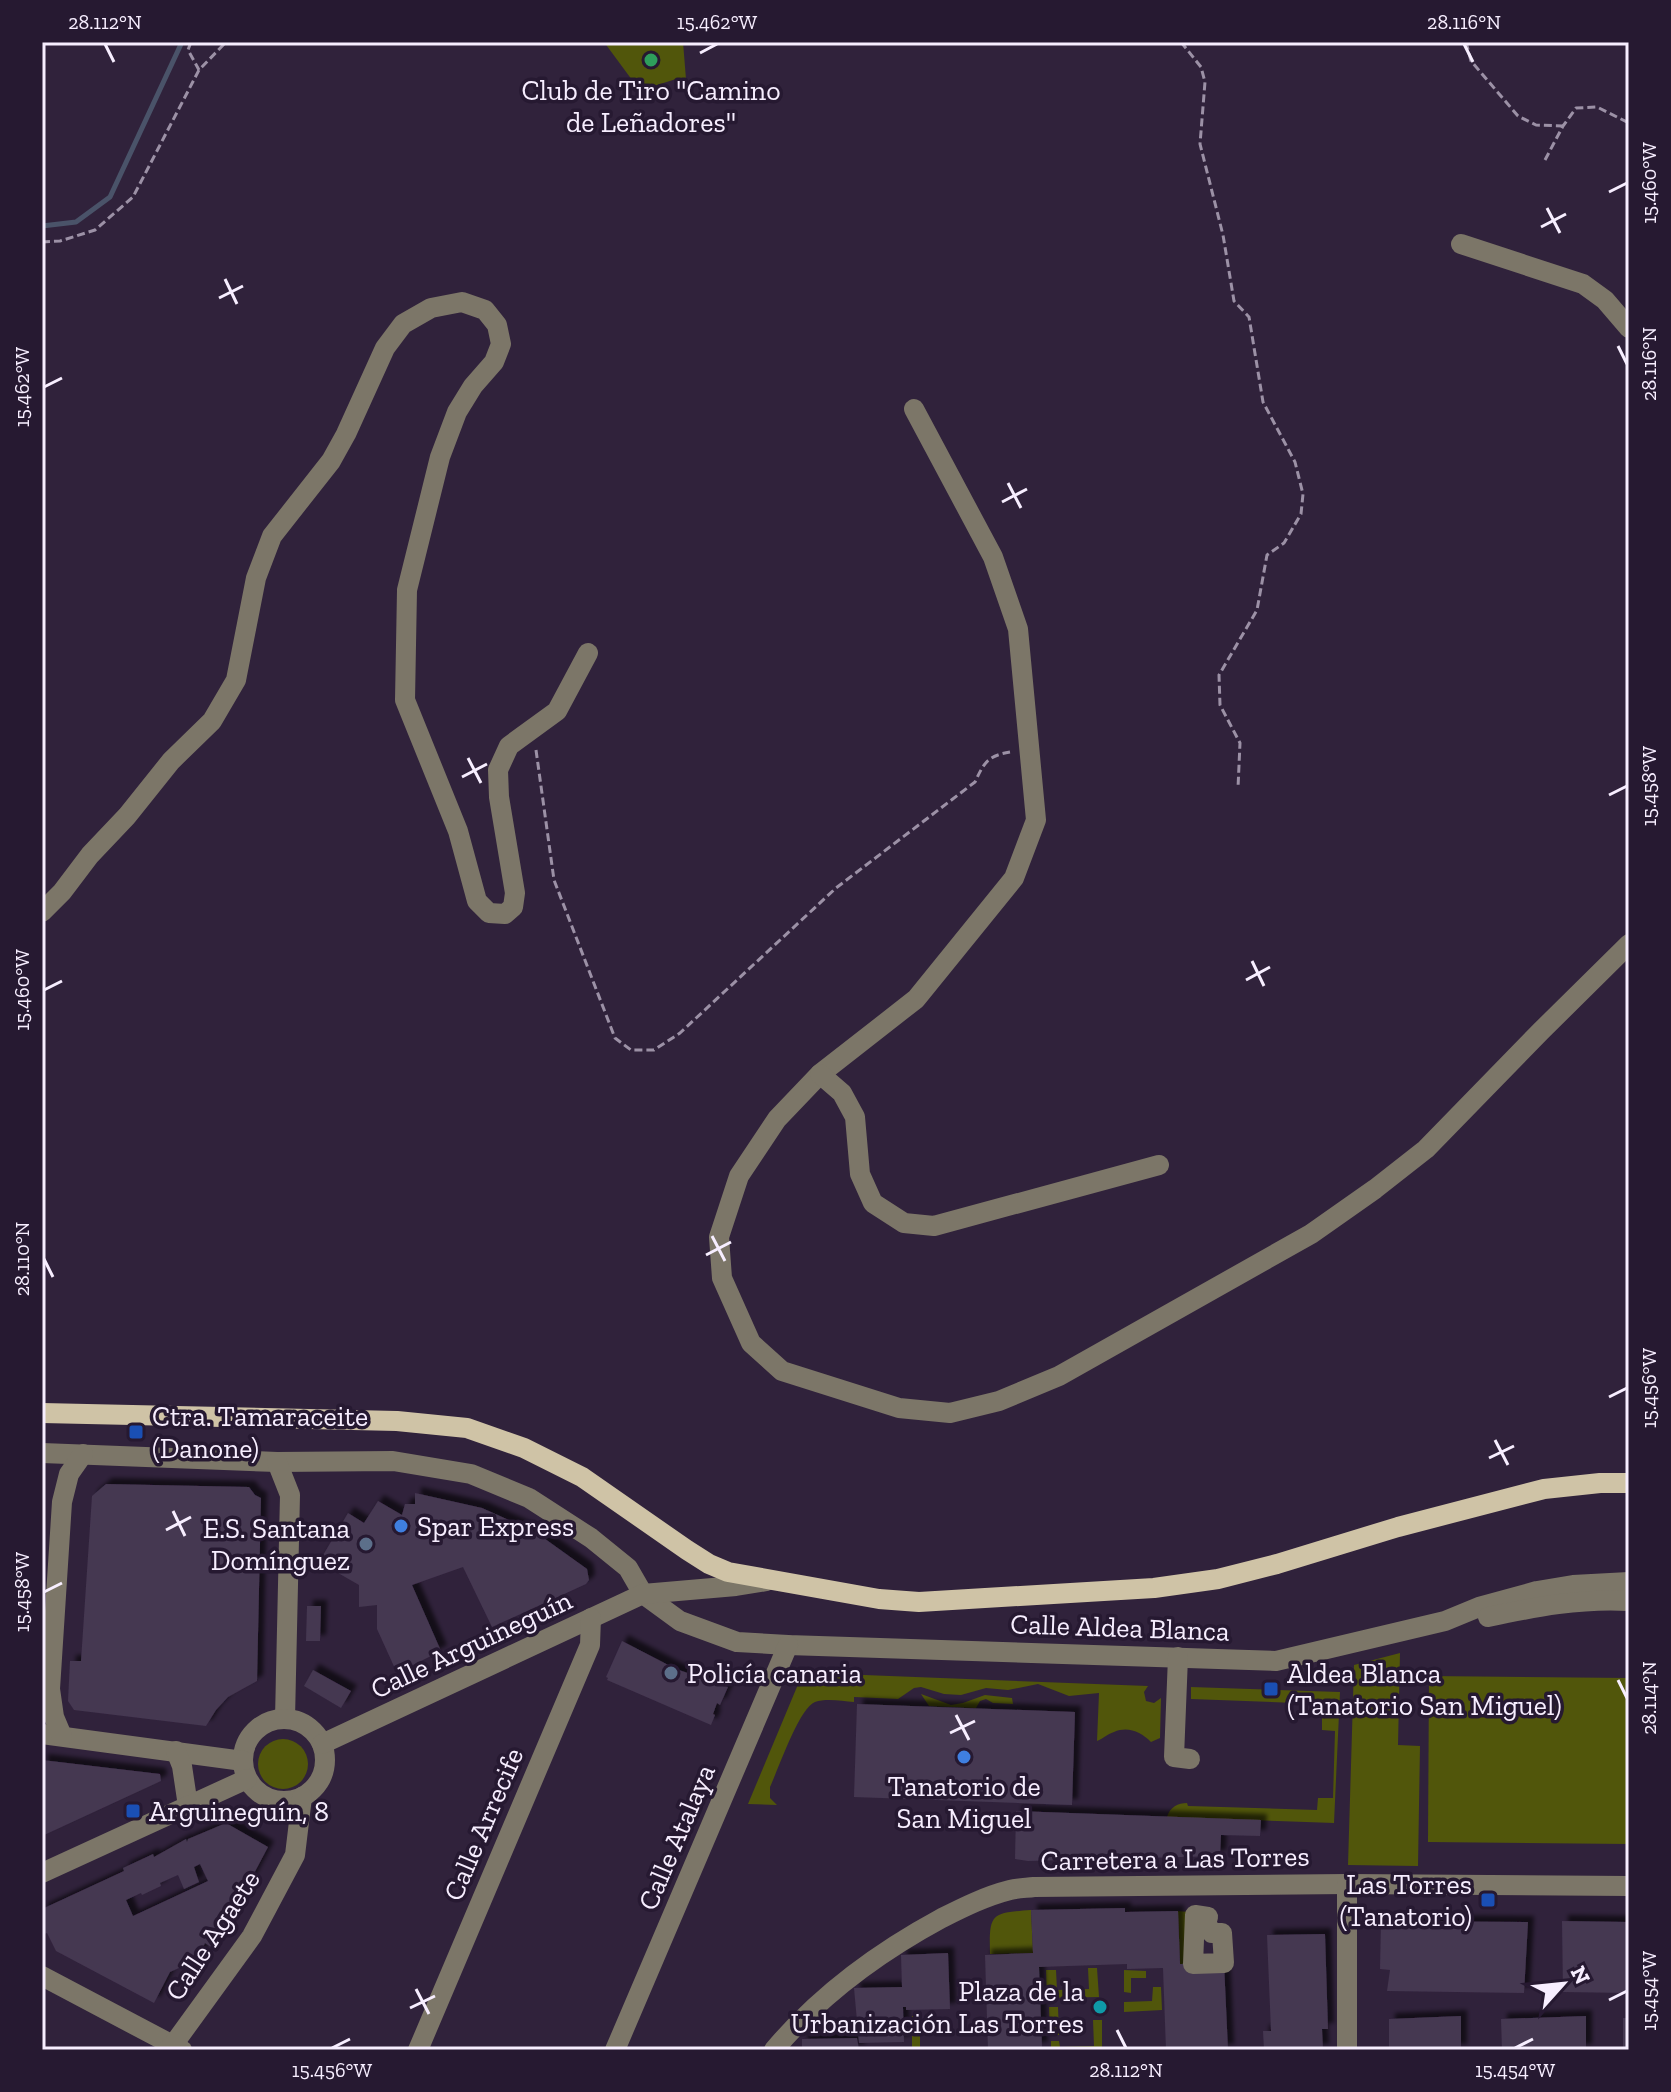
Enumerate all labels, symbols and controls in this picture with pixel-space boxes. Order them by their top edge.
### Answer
text: 28.112°N [68,10,142,34]
text: 15.462°W [677,10,758,34]
text: 28.116°N [1427,10,1501,34]
marker: Club de Tiro "Camino de Leñadores" [642,51,660,69]
place label: Club de Tiro "Camino de Leñadores" [521,74,781,139]
text: 15.460°W [1637,142,1661,224]
text: 28.116°N [1637,327,1661,401]
text: 15.462°W [10,346,34,427]
text: 15.458°W [1637,745,1661,826]
text: 15.460°W [10,949,34,1031]
text: 28.110°N [10,1221,34,1296]
text: 15.456°W [1637,1347,1661,1428]
place label: Ctra. Tamaraceite (Danone) [152,1400,368,1465]
marker: Ctra. Tamaraceite (Danone) [127,1423,145,1441]
place label: Spar Express [417,1510,574,1543]
place label: E.S. Santana Domínguez [203,1512,350,1577]
marker: Spar Express [392,1517,410,1535]
marker: E.S. Santana Domínguez [357,1535,375,1553]
text: 15.458°W [10,1551,34,1632]
street label: Calle Arguineguín [365,1583,577,1705]
street label: Calle Aldea Blanca [1010,1607,1231,1648]
place label: Policía canaria [687,1657,862,1690]
place label: Aldea Blanca (Tanatorio San Miguel) [1287,1657,1562,1722]
text: 28.114°N [1637,1661,1661,1735]
marker: Policía canaria [662,1664,680,1682]
marker: Aldea Blanca (Tanatorio San Miguel) [1262,1680,1280,1698]
street label: Calle Arrecife [436,1743,530,1906]
marker: Tanatorio de San Miguel [955,1748,973,1766]
street label: Calle Atalaya [631,1759,722,1915]
place label: Tanatorio de San Miguel [887,1770,1041,1835]
place label: Arguineguín, 8 [149,1795,329,1828]
marker: Arguineguín, 8 [124,1802,142,1820]
street label: Carretera a Las Torres [1040,1840,1310,1877]
street label: Calle Agaete [158,1864,267,2007]
place label: Las Torres (Tanatorio) [1340,1868,1472,1933]
marker: Las Torres (Tanatorio) [1479,1891,1497,1909]
north arrow [1523,1944,1603,2024]
text: 15.454°W [1637,1951,1661,2031]
text: N [1565,1962,1596,1989]
place label: Plaza de la Urbanización Las Torres [791,1975,1084,2040]
marker: Plaza de la Urbanización Las Torres [1091,1998,1109,2016]
text: 15.456°W [292,2058,373,2082]
text: 28.112°N [1089,2058,1163,2082]
text: 15.454°W [1475,2058,1555,2082]

